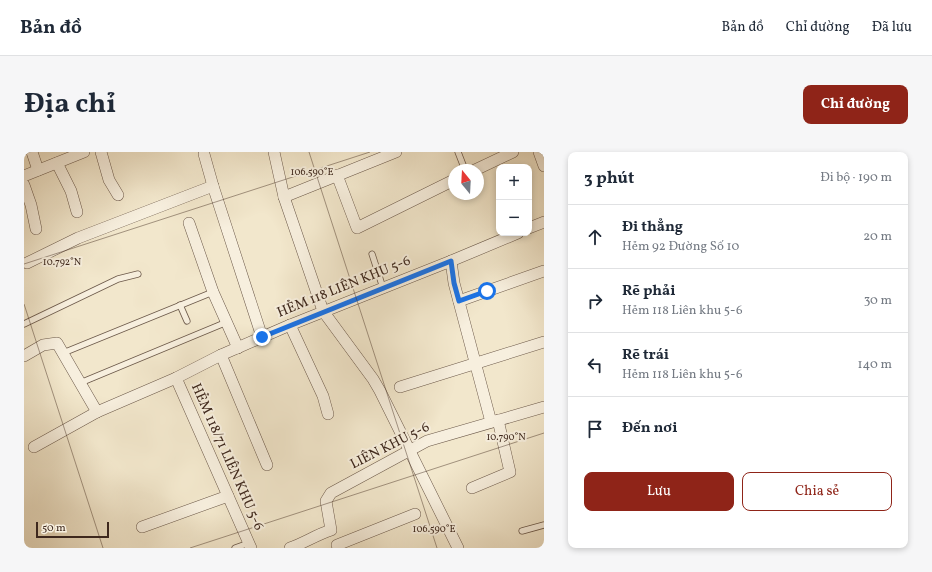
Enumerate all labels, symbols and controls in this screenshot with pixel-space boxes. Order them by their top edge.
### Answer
text: Bản đồ [20,15,82,41]
text: Bản đồ [722,18,764,37]
text: Chỉ đường [786,18,850,37]
text: Đã lưu [872,18,912,37]
text: Địa chỉ [24,85,116,124]
button: Chỉ đường [803,85,908,124]
north arrow [448,164,484,200]
map controls [496,164,532,236]
button: + [496,164,532,200]
text: 106.590°E [291,165,333,179]
text: 3 phút [584,167,634,190]
text: Đi bộ · 190 m [820,169,892,187]
button: − [496,200,532,236]
text: Đi thẳng [622,217,683,238]
icon: ahead [584,226,606,248]
text: 20 m [863,228,892,246]
text: Hẻm 92 Đường Số 10 [622,238,739,256]
street label: HẺM 118 LIÊN KHU 5-6 [274,251,414,322]
text: 10.792°N [43,255,82,269]
text: Rẽ phải [622,281,676,302]
route start [478,282,496,300]
icon: right [584,290,606,312]
text: 30 m [864,292,892,310]
text: Hẻm 118 Liên khu 5-6 [622,302,743,320]
route end [253,328,271,346]
text: Rẽ trái [622,345,669,366]
icon: left [584,354,606,376]
text: 140 m [858,356,892,374]
text: Hẻm 118 Liên khu 5-6 [622,366,743,384]
street label: HẺM 118/71 LIÊN KHU 5-6 [186,380,269,534]
street label: LIÊN KHU 5-6 [347,417,433,474]
icon: arrive [584,418,606,440]
text: Đến nơi [622,418,678,439]
text: 10.790°N [486,430,526,444]
button: Lưu [584,472,734,511]
button: Chia sẻ [742,472,892,511]
scale bar [36,520,109,539]
text: 50 m [42,521,66,536]
text: 106.590°E [413,522,455,536]

